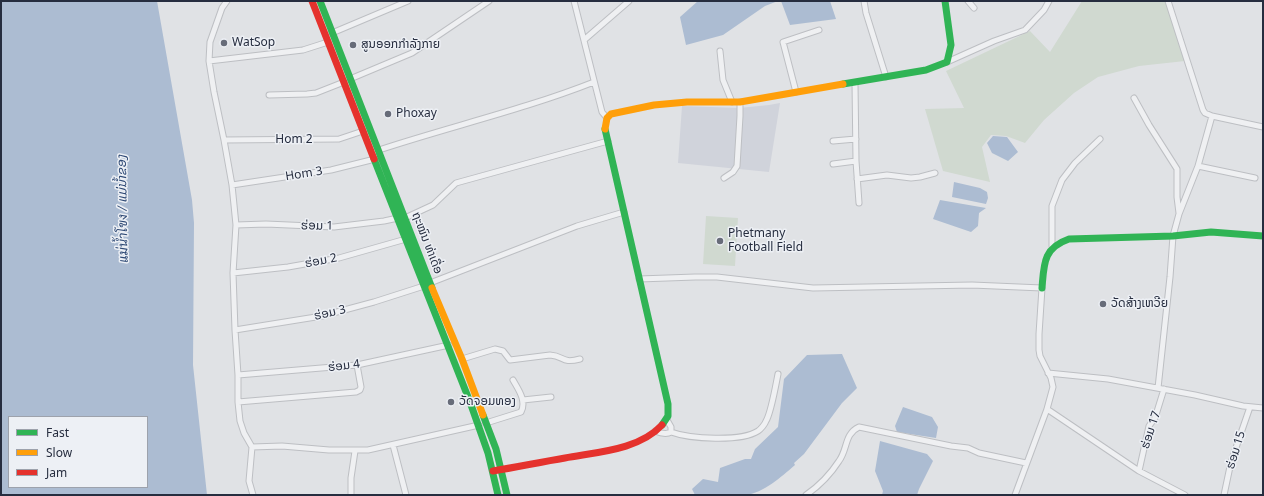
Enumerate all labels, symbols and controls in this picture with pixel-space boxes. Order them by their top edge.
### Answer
place label: WatSop [232,36,275,50]
marker: WatSop [219,38,229,48]
place label: ສູນອອກກຳລັງກາຍ [361,38,440,52]
marker: ສູນອອກກຳລັງກາຍ [348,40,358,50]
place label: Phoxay [396,107,437,121]
marker: Phoxay [383,109,393,119]
street label: Hom 2 [275,133,313,147]
water label: แม่น้ำโขง / ແມ່ນ້ຳຂອງ [114,155,132,263]
street label: Hom 3 [284,164,324,184]
street label: ຖະໝົນ ທ່າເດື່ອ [409,210,445,276]
street label: ຮ່ອມ 1 [301,219,333,233]
place label: Phetmany Football Field [728,227,803,255]
marker: Phetmany Football Field [715,236,725,246]
street label: ຮ່ອມ 2 [304,251,338,271]
place label: ວັດສ້າງເຫວີຍ [1111,297,1168,311]
marker: ວັດສ້າງເຫວີຍ [1098,299,1108,309]
street label: ຮ່ອມ 3 [313,302,347,324]
street label: ຮ່ອມ 4 [327,357,361,375]
place label: ວັດຈອມທອງ [459,395,516,409]
marker: ວັດຈອມທອງ [446,397,456,407]
street label: ຮ່ອມ 17 [1138,409,1164,451]
legend [8,416,148,488]
text: Fast [46,424,69,441]
street label: ຮ່ອມ 15 [1223,429,1249,471]
text: Slow [46,444,72,461]
text: Jam [46,464,67,481]

